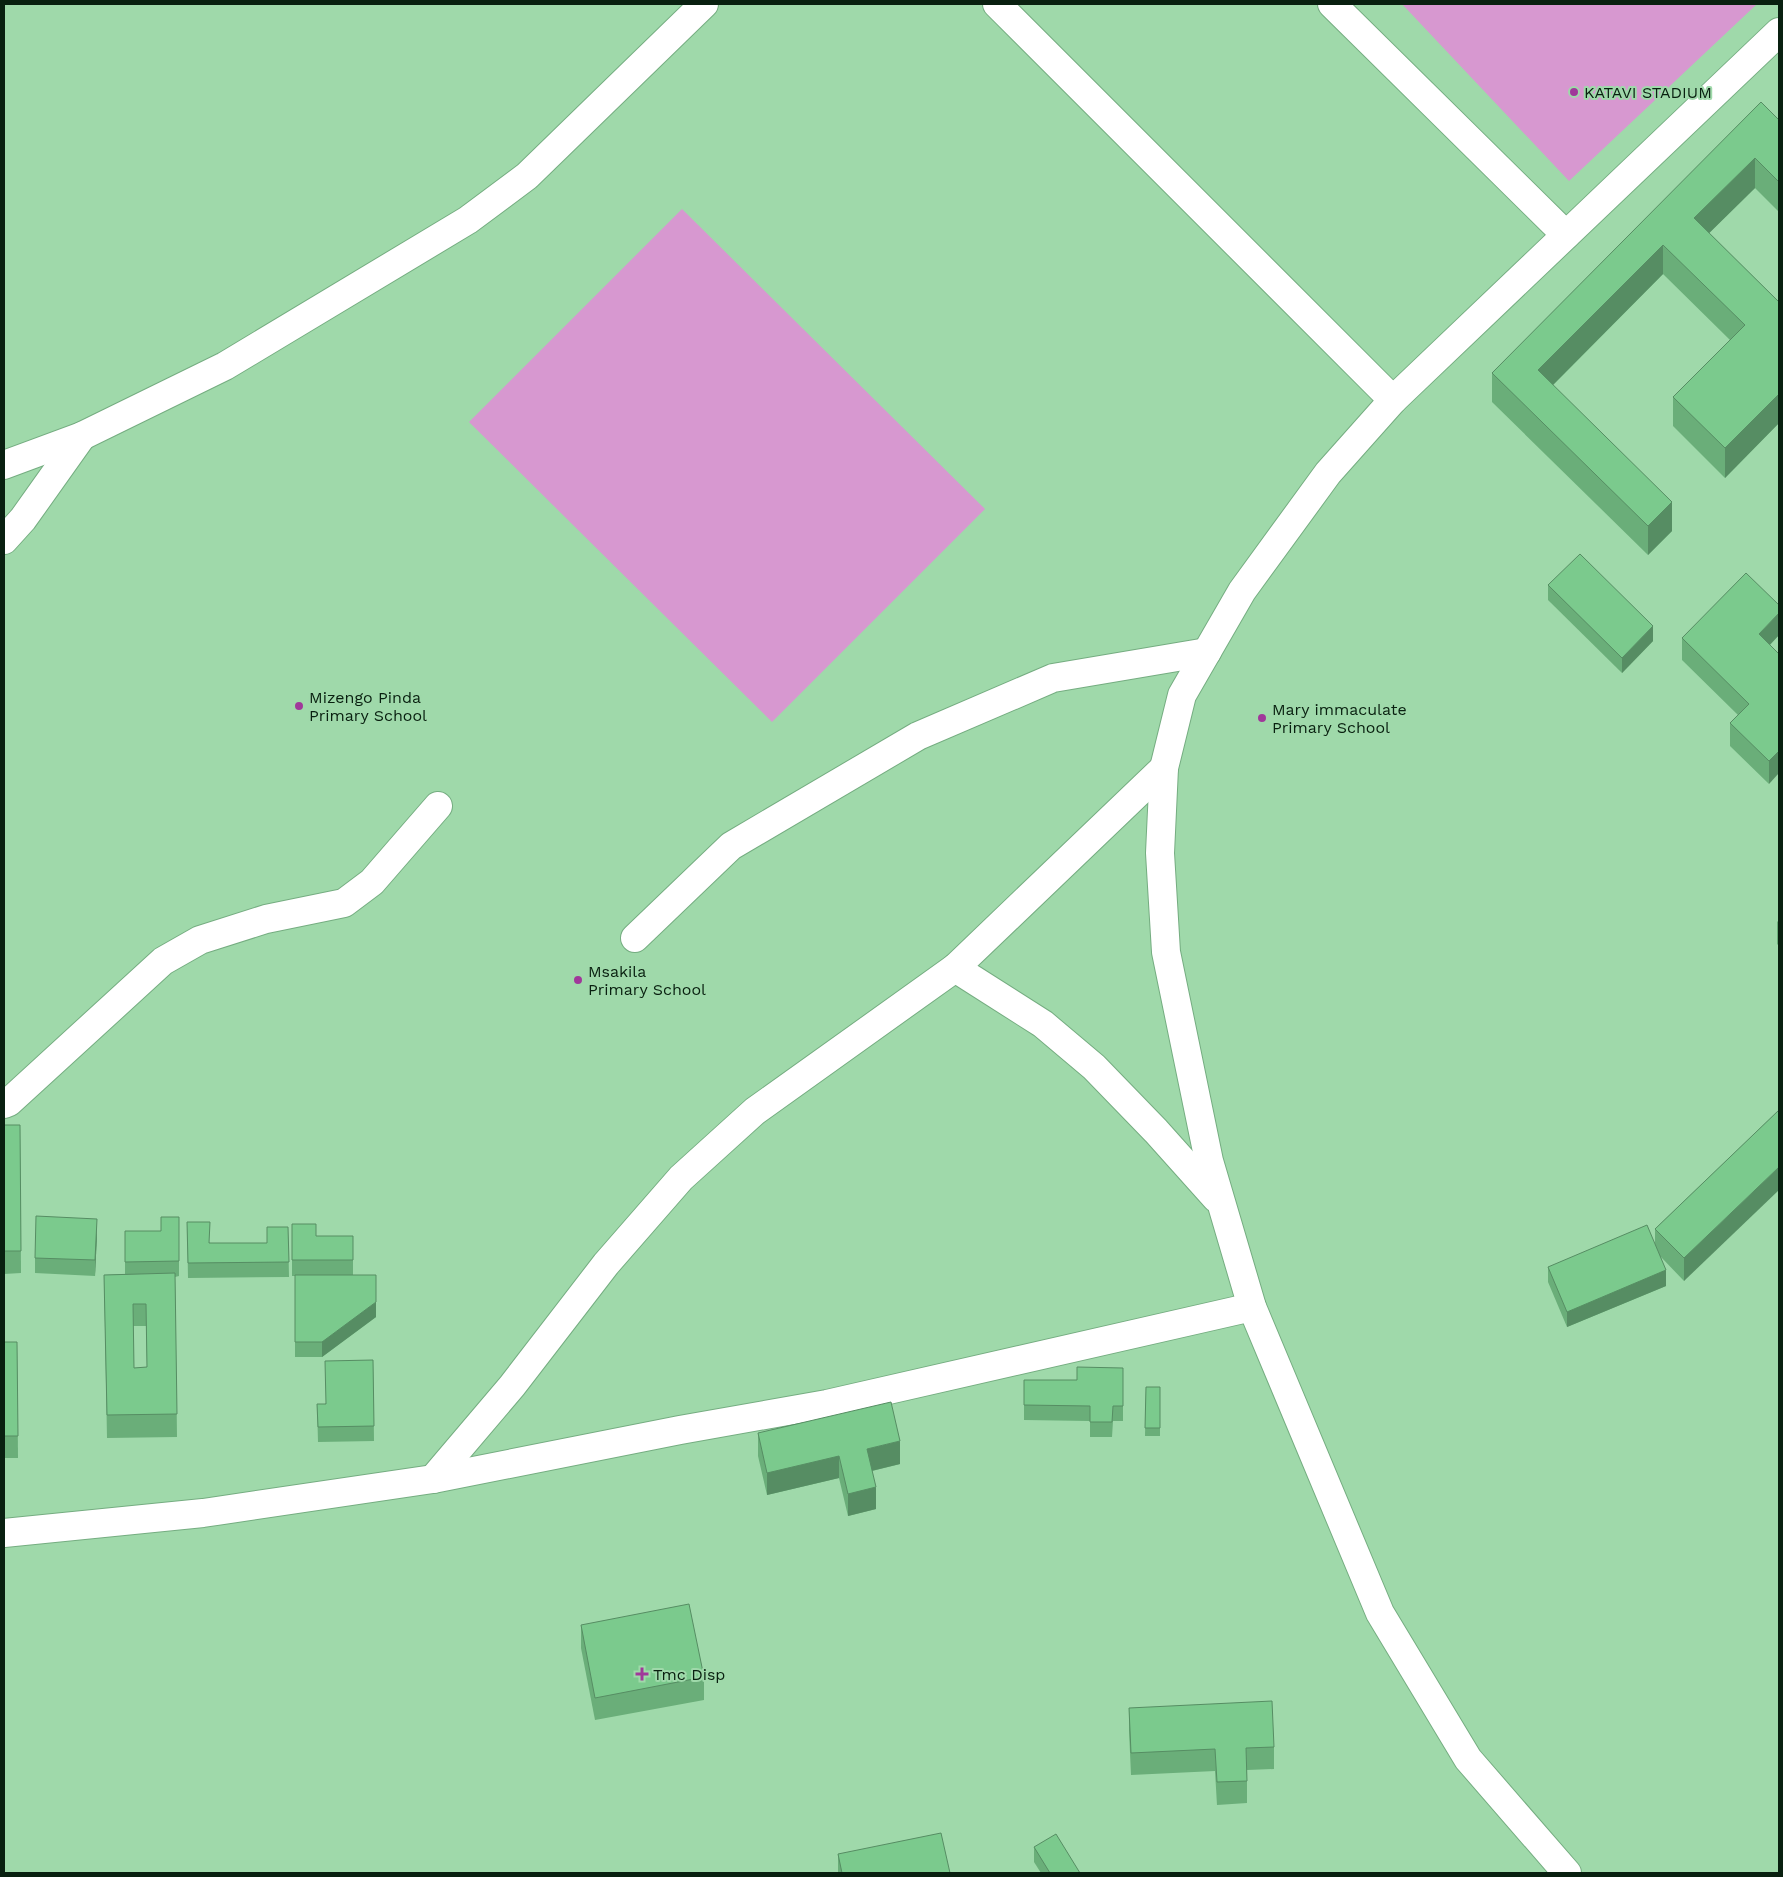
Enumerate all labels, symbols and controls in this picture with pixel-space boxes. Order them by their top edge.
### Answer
place label: KATAVI STADIUM [1584,83,1712,102]
marker: KATAVI STADIUM [1568,86,1580,98]
place label: Mizengo Pinda Primary School [309,688,427,725]
marker: Mizengo Pinda Primary School [293,700,305,712]
place label: Mary immaculate Primary School [1272,700,1407,737]
marker: Mary immaculate Primary School [1256,712,1268,724]
place label: Msakila Primary School [588,962,706,999]
marker: Msakila Primary School [572,974,584,986]
place label: Tmc Disp [653,1665,725,1684]
marker: Tmc Disp [635,1667,649,1681]

